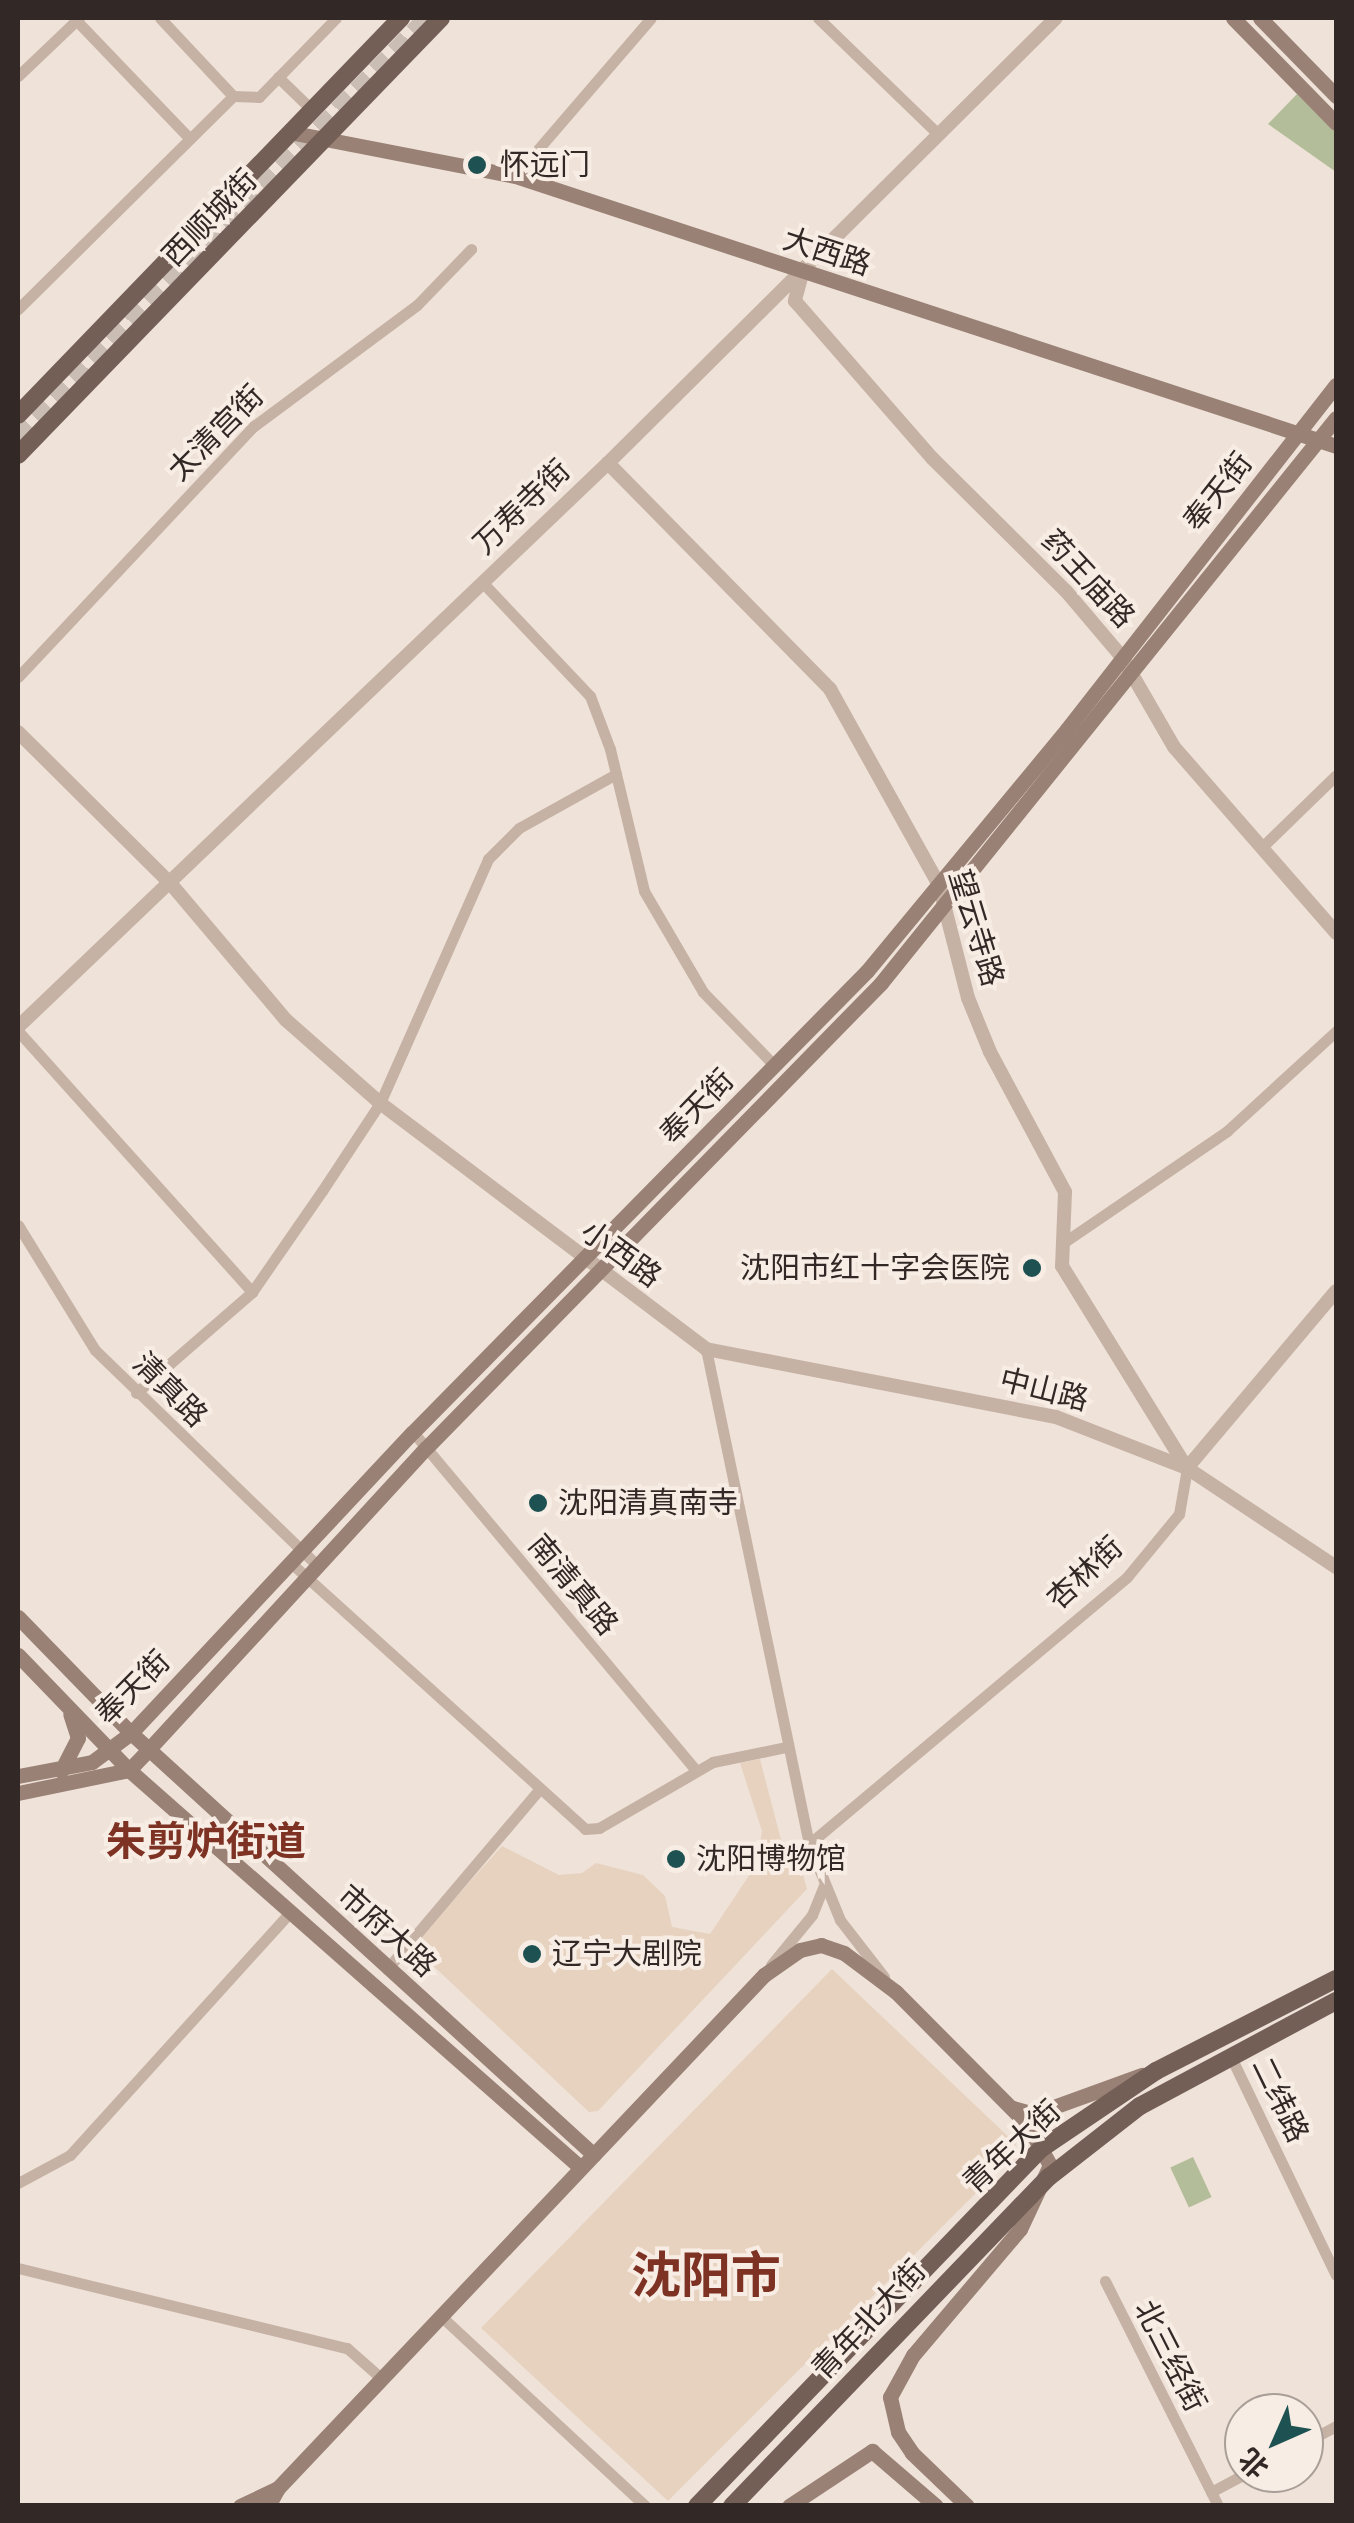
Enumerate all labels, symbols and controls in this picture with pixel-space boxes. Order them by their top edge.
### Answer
place label: 怀远门 [500,147,590,183]
marker: 怀远门 [464,152,490,178]
street label: 西顺城街 [155,162,265,274]
street label: 大西路 [779,221,875,283]
street label: 太清宫街 [161,378,271,488]
street label: 奉天街 [1176,445,1260,539]
street label: 万寿寺街 [466,452,578,562]
street label: 药王庙路 [1034,523,1142,635]
street label: 望云寺路 [941,865,1011,991]
street label: 奉天街 [653,1062,741,1152]
street label: 小西路 [574,1213,668,1295]
place label: 沈阳市红十字会医院 [740,1250,1010,1286]
marker: 沈阳市红十字会医院 [1019,1255,1045,1281]
street label: 清真路 [125,1345,215,1435]
street label: 中山路 [996,1362,1092,1418]
place label: 沈阳清真南寺 [558,1485,738,1521]
marker: 沈阳清真南寺 [527,1492,549,1514]
street label: 南清真路 [521,1527,625,1643]
street label: 杏林街 [1040,1529,1130,1617]
street label: 奉天街 [88,1643,178,1733]
district label: 朱剪炉街道 [106,1818,306,1866]
place label: 沈阳博物馆 [696,1841,846,1877]
marker: 沈阳博物馆 [665,1848,687,1870]
street label: 市府大路 [330,1877,444,1985]
place label: 辽宁大剧院 [552,1936,702,1972]
marker: 辽宁大剧院 [521,1943,543,1965]
street label: 二纬路 [1244,2052,1316,2148]
street label: 青年大街 [956,2093,1068,2201]
district label: 沈阳市 [631,2247,781,2307]
street label: 青年北大街 [805,2253,933,2387]
street label: 北三经街 [1127,2294,1213,2418]
north arrow [1224,2393,1324,2493]
text: 北 [1232,2442,1275,2485]

